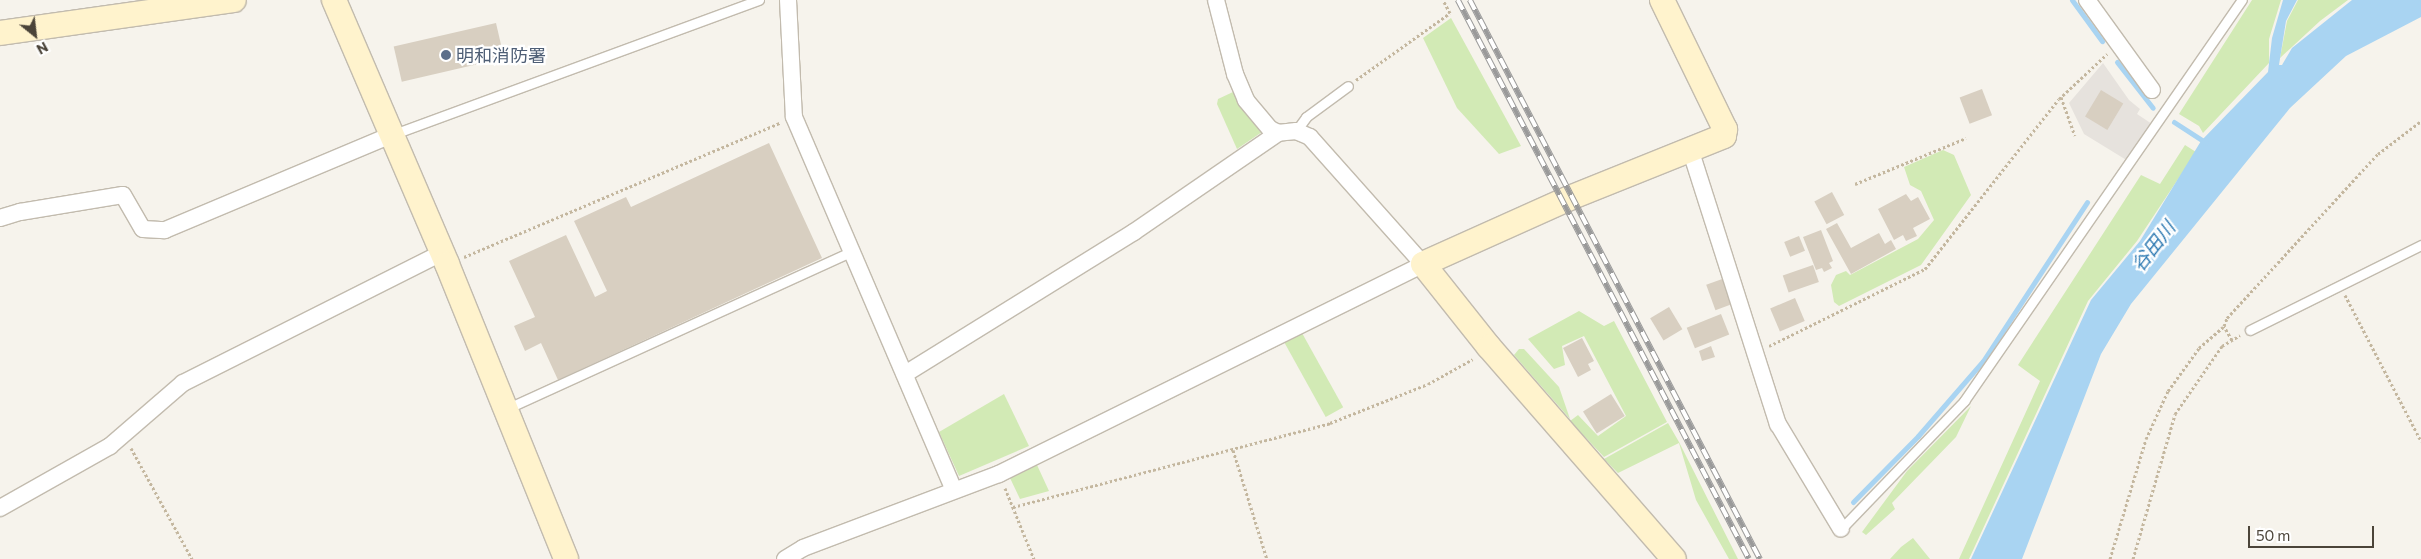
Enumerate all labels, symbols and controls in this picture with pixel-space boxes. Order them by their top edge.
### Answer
north arrow [10,10,60,60]
text: N [34,39,51,59]
place label: 明和消防署 [456,44,546,66]
marker: 明和消防署 [440,49,452,61]
water label: 谷田川 [2126,217,2180,275]
scale bar [2251,516,2377,548]
text: 50 m [2256,526,2290,544]

